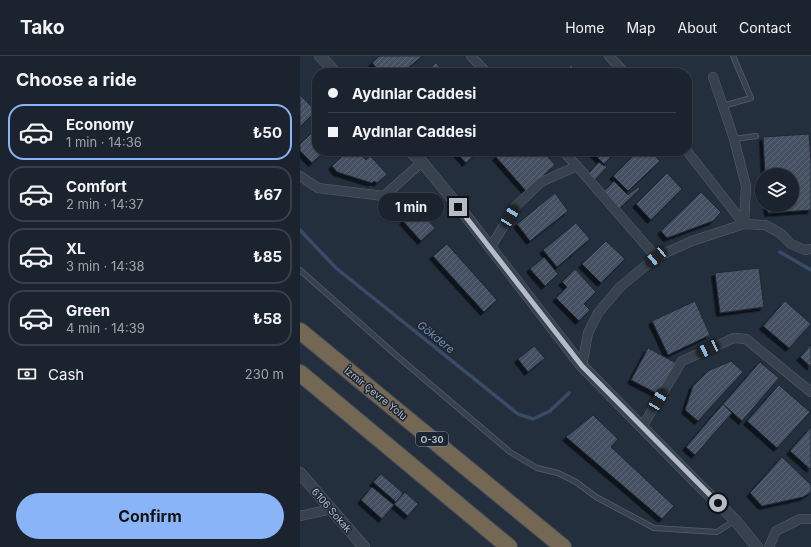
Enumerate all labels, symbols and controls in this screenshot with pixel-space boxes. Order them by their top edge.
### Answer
text: Tako [20,16,65,39]
text: Home [565,19,604,36]
text: Map [626,19,656,36]
text: About [678,19,717,36]
text: Contact [739,19,791,36]
text: Choose a ride [16,69,137,90]
text: Aydınlar Caddesi [352,84,476,103]
icon: car [18,114,54,150]
text: Economy [66,115,134,134]
text: Aydınlar Caddesi [352,122,476,141]
text: ₺50 [253,123,282,142]
text: 1 min · 14:36 [66,134,142,150]
map controls [755,168,799,212]
button: layers [755,168,799,212]
icon: car [18,176,54,212]
text: Comfort [66,177,127,196]
text: ₺67 [254,185,282,204]
callout: 1 min [378,193,444,221]
text: 2 min · 14:37 [66,196,144,212]
route end [449,198,467,216]
text: 1 min [395,199,427,215]
car [499,203,521,229]
icon: car [18,238,54,274]
text: XL [66,239,86,258]
car [643,245,669,269]
text: ₺85 [253,247,282,266]
text: 3 min · 14:38 [66,258,144,274]
icon: car [18,300,54,336]
text: Green [66,301,110,320]
text: ₺58 [253,309,282,328]
water label: Gökdere [415,318,457,356]
text: 4 min · 14:39 [66,320,145,336]
car [695,338,721,360]
icon: cash [16,363,38,385]
street label: İzmir Çevre Yolu [342,363,410,422]
text: Cash [48,365,84,384]
text: 230 m [245,366,284,382]
car [647,387,669,413]
road number: O-30 [416,432,448,446]
street label: 6106 Sokak [310,485,355,535]
button: Confirm [16,493,284,539]
route start [709,494,727,512]

